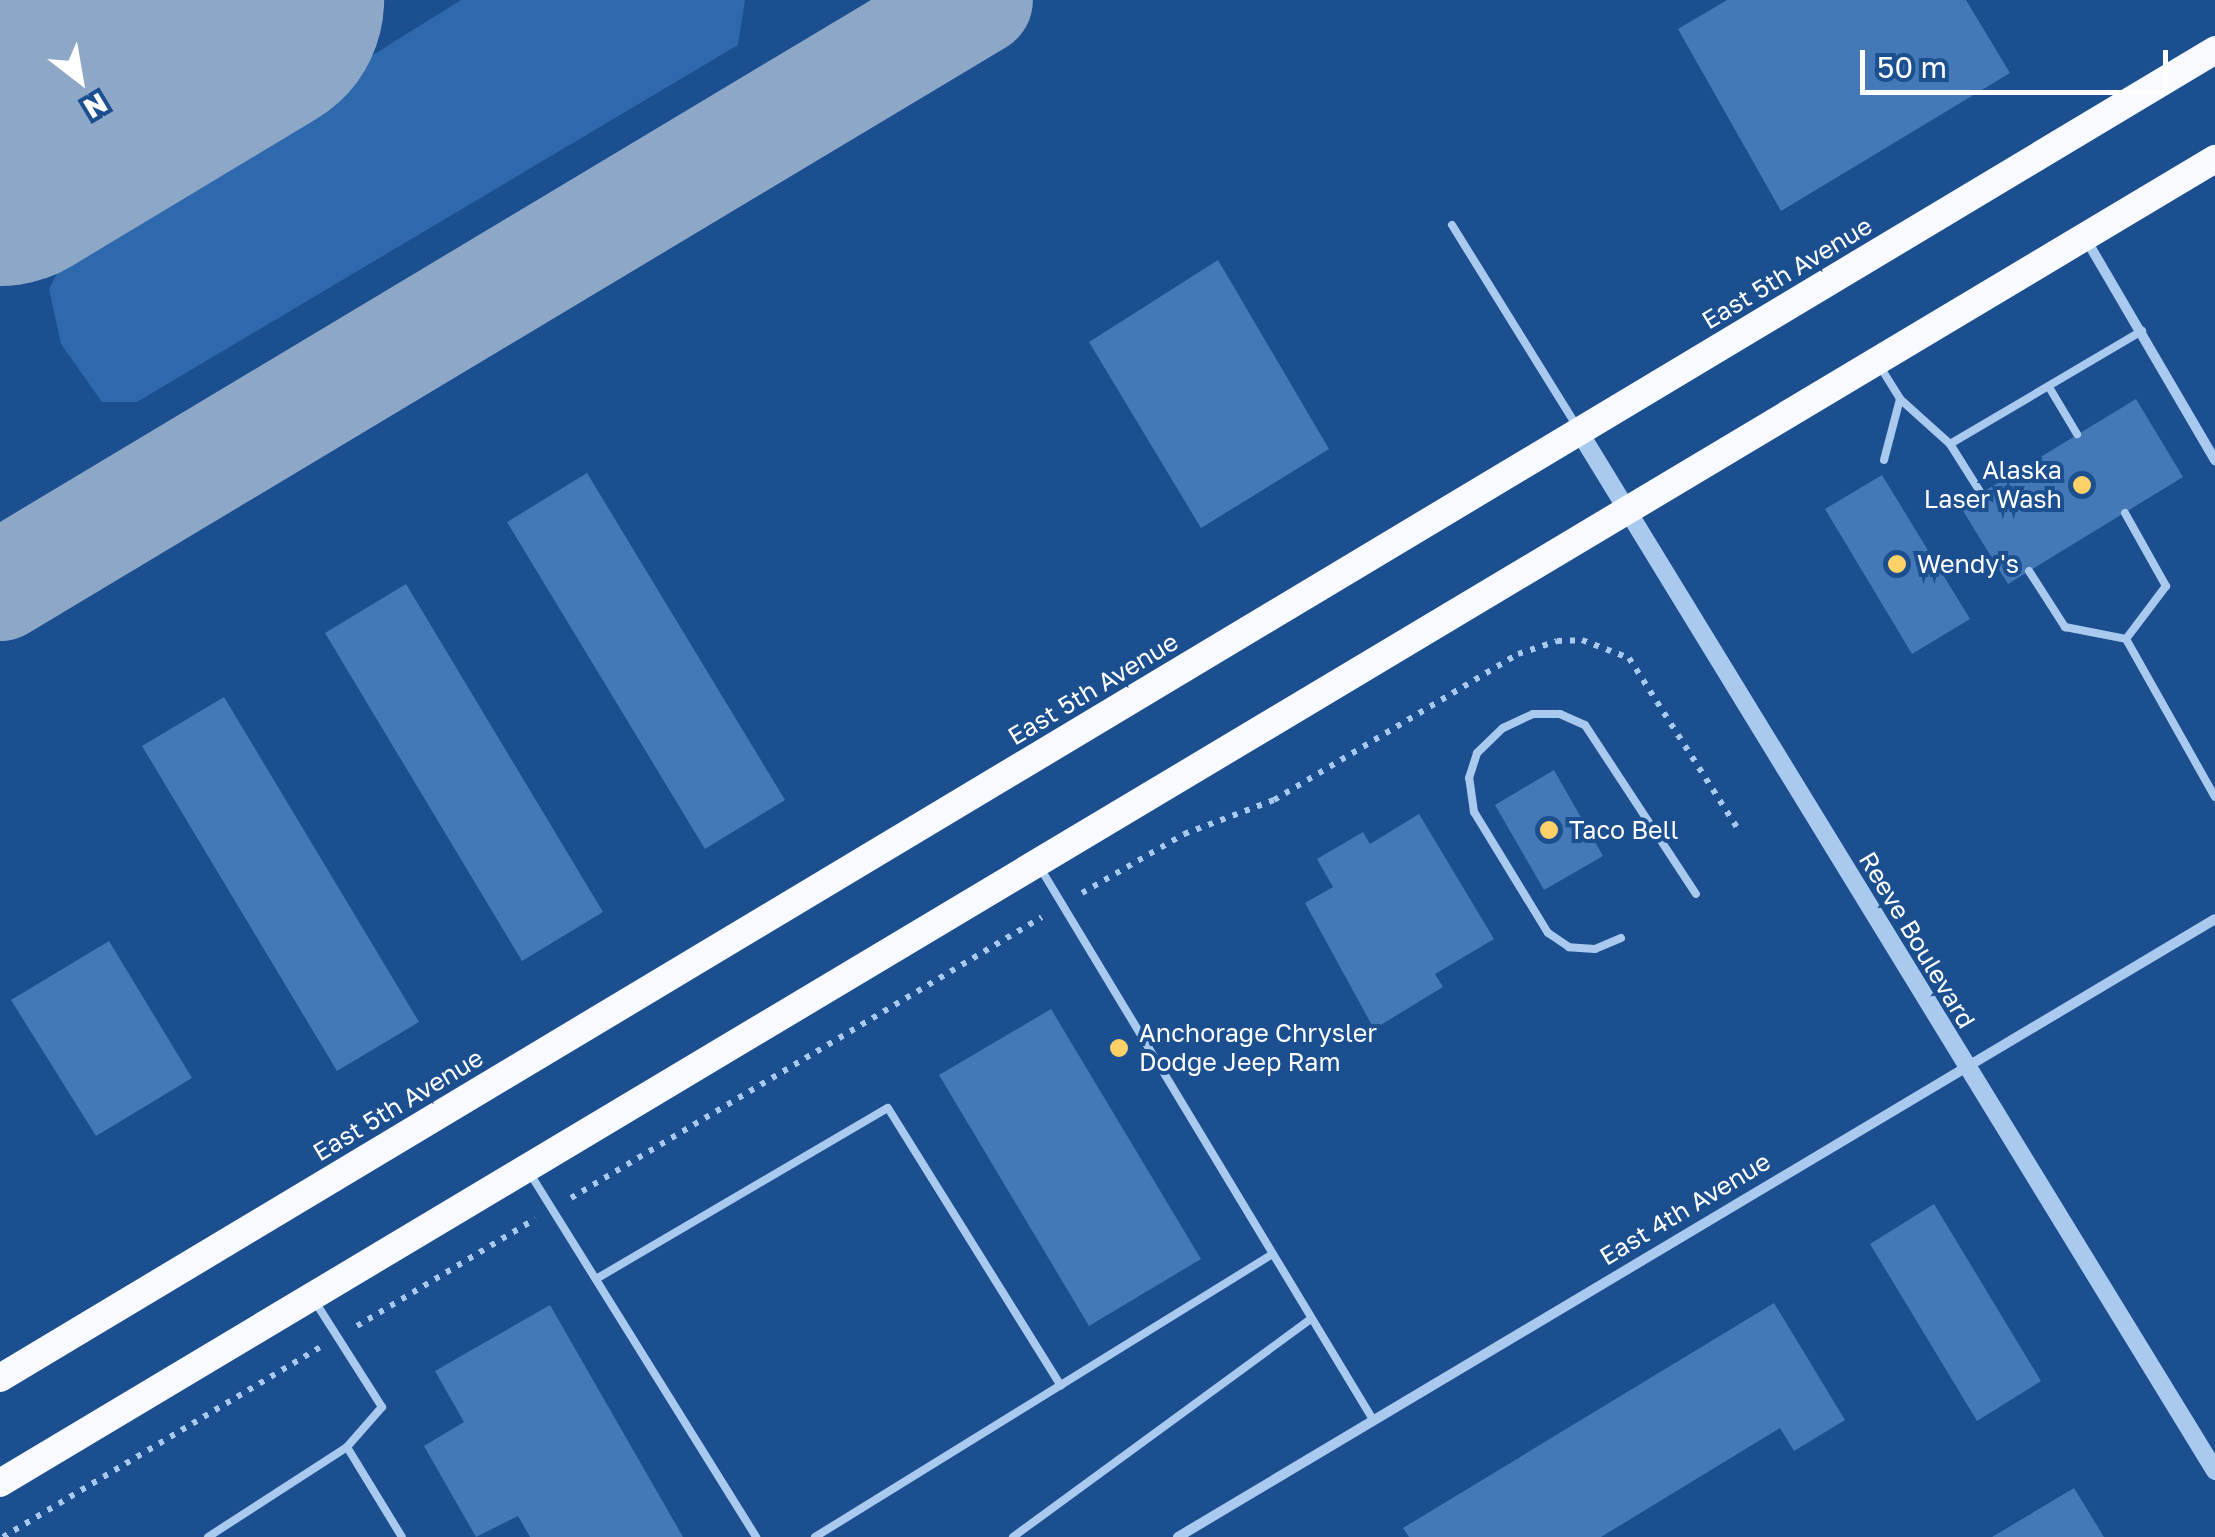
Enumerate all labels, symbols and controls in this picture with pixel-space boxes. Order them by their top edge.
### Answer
north arrow [30,30,130,130]
scale bar [1865,30,2172,92]
text: 50 m [1877,49,1947,85]
text: N [78,87,113,126]
street label: East 5th Avenue [1697,210,1877,336]
place label: Alaska Laser Wash [1924,456,2062,515]
marker: Alaska Laser Wash [2071,474,2093,496]
place label: Wendy's [1917,549,2019,579]
marker: Wendy's [1886,553,1908,575]
street label: East 5th Avenue [1003,626,1183,752]
place label: Taco Bell [1569,815,1678,845]
marker: Taco Bell [1538,819,1560,841]
street label: Reeve Boulevard [1853,846,1981,1034]
place label: Anchorage Chrysler Dodge Jeep Ram [1139,1019,1377,1078]
marker: Anchorage Chrysler Dodge Jeep Ram [1108,1037,1130,1059]
street label: East 5th Avenue [308,1042,488,1168]
street label: East 4th Avenue [1594,1146,1776,1272]

